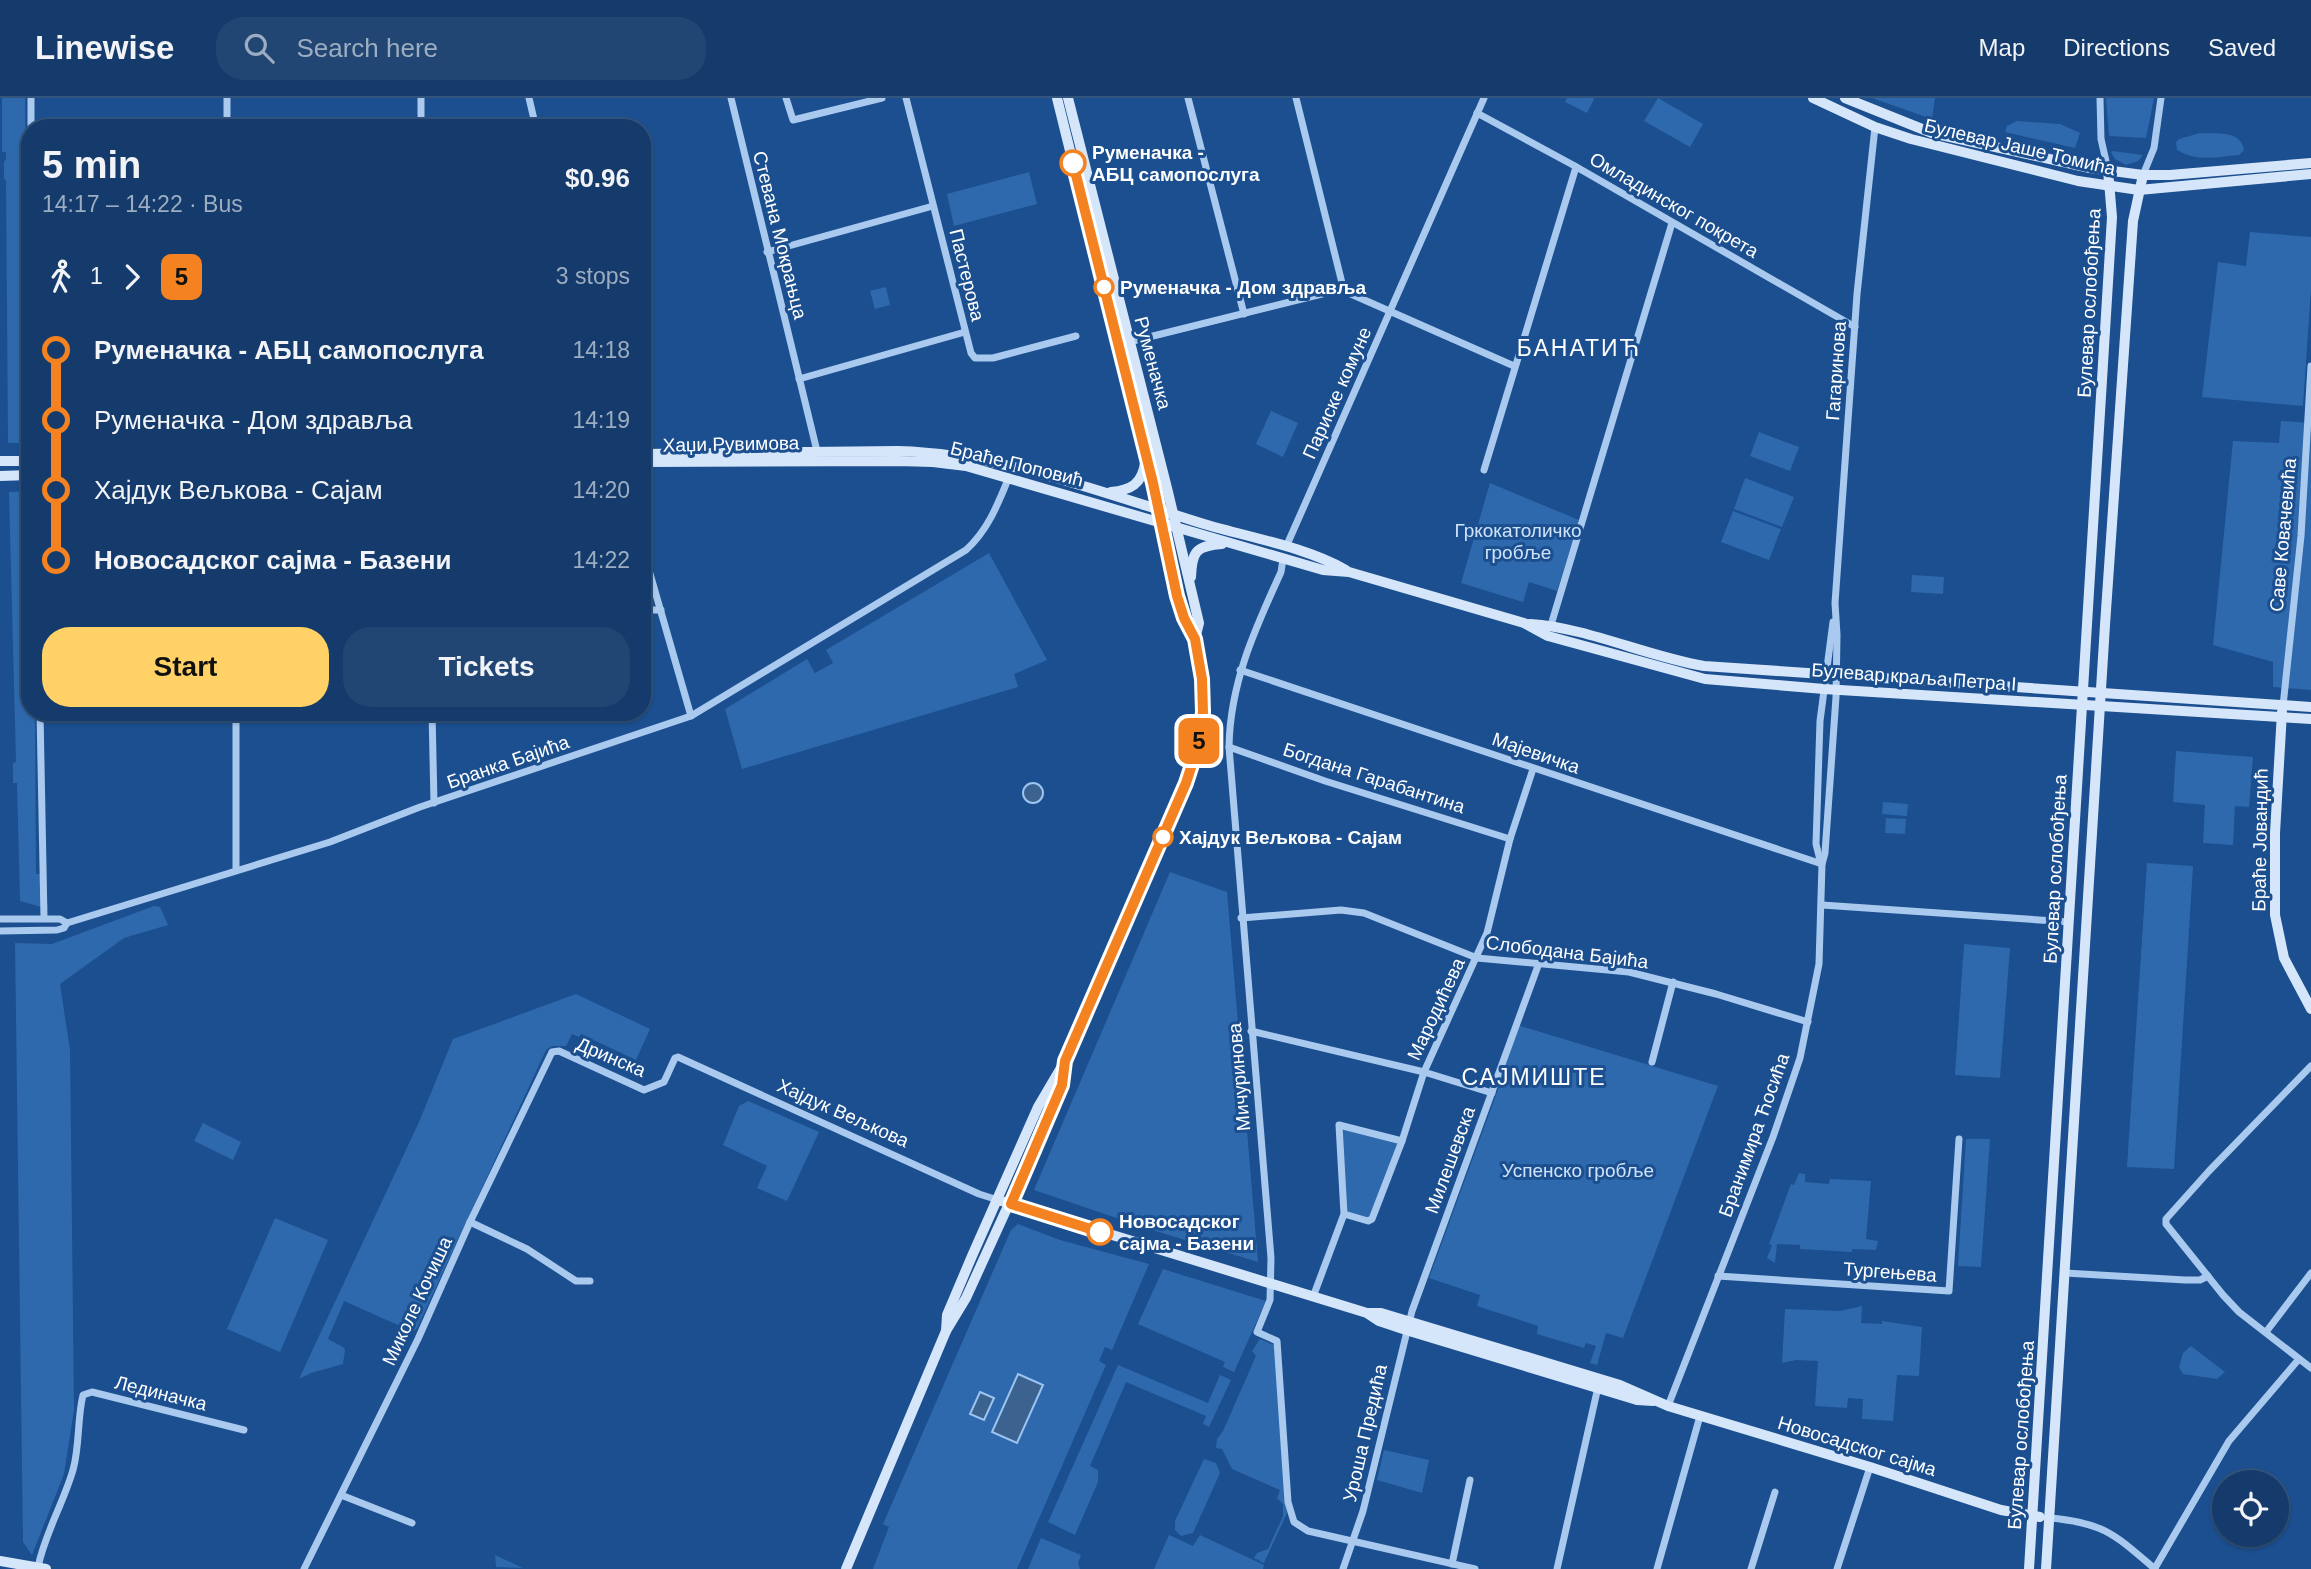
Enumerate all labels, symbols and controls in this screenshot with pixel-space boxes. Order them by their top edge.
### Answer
search box [216,17,706,80]
text: Linewise [35,29,174,66]
icon: search [240,29,278,67]
text: Search here [296,33,438,63]
text: Map [1979,34,2025,61]
text: Directions [2063,34,2170,61]
text: Saved [2208,34,2276,61]
street label: Булевар Јаше Томића [1922,115,2118,179]
place label: Руменачка - АБЦ самопослуга [1092,142,1260,185]
text: 5 min [42,144,141,186]
street label: Омладинског покрета [1586,148,1762,262]
street label: Стевана Мокрањца [749,149,811,322]
marker: Руменачка - АБЦ самопослуга [1060,150,1086,176]
text: $0.96 [565,163,630,193]
text: 14:17 – 14:22 · Bus [42,191,243,217]
street label: Булевар ослобођења [2074,207,2104,398]
street label: Пастерова [945,227,989,324]
icon: walk [42,258,80,296]
icon: forward [113,258,151,296]
text: 1 [90,263,103,289]
text: 5 [175,263,188,290]
text: 3 stops [556,263,630,289]
marker: Руменачка - Дом здравља [1094,277,1114,297]
place label: Руменачка - Дом здравља [1120,277,1366,298]
street label: Руменачка [1131,314,1176,412]
street label: Гагаринова [1822,320,1850,421]
street label: Париске комуне [1298,324,1376,462]
text: Руменачка - АБЦ самопослуга [94,335,484,365]
district label: БАНАТИЋ [1517,335,1641,361]
text: 14:18 [572,337,630,363]
text: Руменачка - Дом здравља [94,405,412,435]
text: 14:19 [572,407,630,433]
street label: Хаџи Рувимова [663,432,800,456]
street label: Браће Поповић [948,437,1086,491]
street label: Саве Ковачевића [2266,457,2300,613]
text: Хајдук Вељкова - Сајам [94,475,383,505]
text: 14:20 [572,477,630,503]
park label: Гркокатоличко гробље [1454,520,1582,563]
text: Новосадског сајма - Базени [94,545,451,575]
text: 14:22 [572,547,630,573]
button: Start [42,627,329,707]
button: Tickets [343,627,630,707]
street label: Булевар краља Петра I [1811,659,2017,695]
line badge: 5 [1176,718,1222,764]
text: 5 [1192,727,1206,754]
street label: Мајевичка [1489,728,1583,778]
street label: Бранка Бајића [444,731,572,793]
street label: Богдана Гарабантина [1280,739,1468,817]
street label: Браће Јовандић [2248,768,2272,912]
street label: Булевар ослобођења [2040,773,2070,964]
marker: Хајдук Вељкова - Сајам [1153,827,1173,847]
place label: Хајдук Вељкова - Сајам [1179,827,1402,848]
street label: Слободана Бајића [1485,932,1650,972]
street label: Мародићева [1403,954,1469,1064]
street label: Мичуринова [1224,1022,1254,1132]
street label: Дринска [573,1033,649,1081]
street label: Бранимира Ћосића [1715,1050,1794,1220]
district label: САЈМИШТЕ [1461,1064,1607,1090]
street label: Хајдук Вељкова [774,1075,912,1152]
street label: Милешевска [1421,1103,1479,1216]
park label: Успенско гробље [1502,1160,1654,1181]
place label: Новосадског сајма - Базени [1119,1211,1254,1254]
marker: Новосадског сајма - Базени [1087,1219,1113,1245]
street label: Миколе Кочиша [378,1233,456,1369]
street label: Тургењева [1842,1258,1938,1286]
street label: Булевар ослобођења [2004,1339,2038,1530]
street label: Уроша Предића [1339,1362,1391,1504]
street label: Лединачка [113,1371,210,1415]
street label: Новосадског сајма [1775,1412,1939,1480]
map controls [2212,1470,2289,1547]
button: locate [2212,1470,2289,1547]

